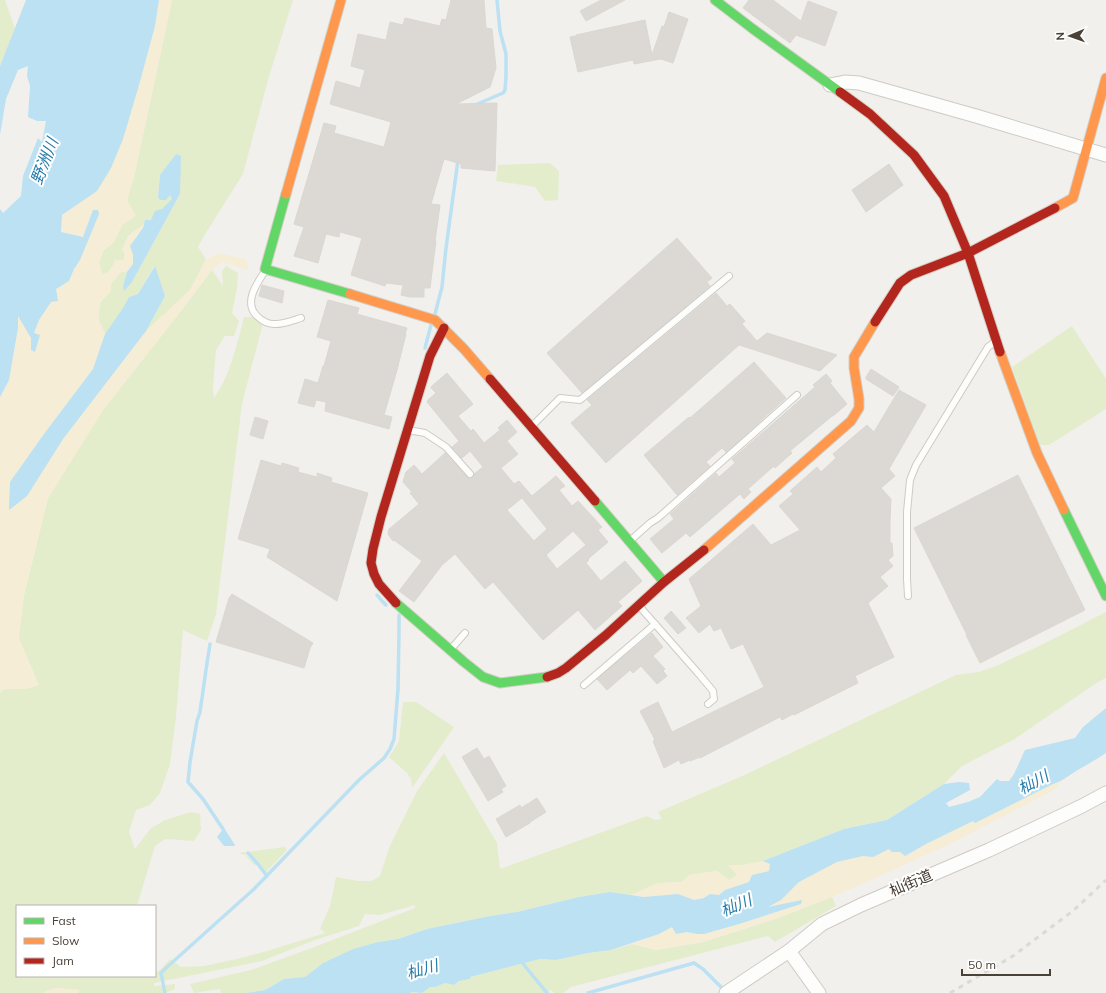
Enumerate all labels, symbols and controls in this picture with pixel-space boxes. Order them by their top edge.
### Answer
north arrow [1050,16,1090,56]
text: N [1053,32,1067,41]
water label: 野洲川 [26,133,63,187]
water label: 杣川 [1014,765,1054,798]
street label: 杣街道 [886,865,935,900]
water label: 杣川 [717,889,756,920]
legend [16,905,156,977]
text: Fast [52,913,76,928]
text: Slow [52,933,80,948]
scale bar [962,951,1050,977]
text: Jam [52,953,74,968]
water label: 杣川 [404,954,442,983]
text: 50 m [968,957,996,972]

